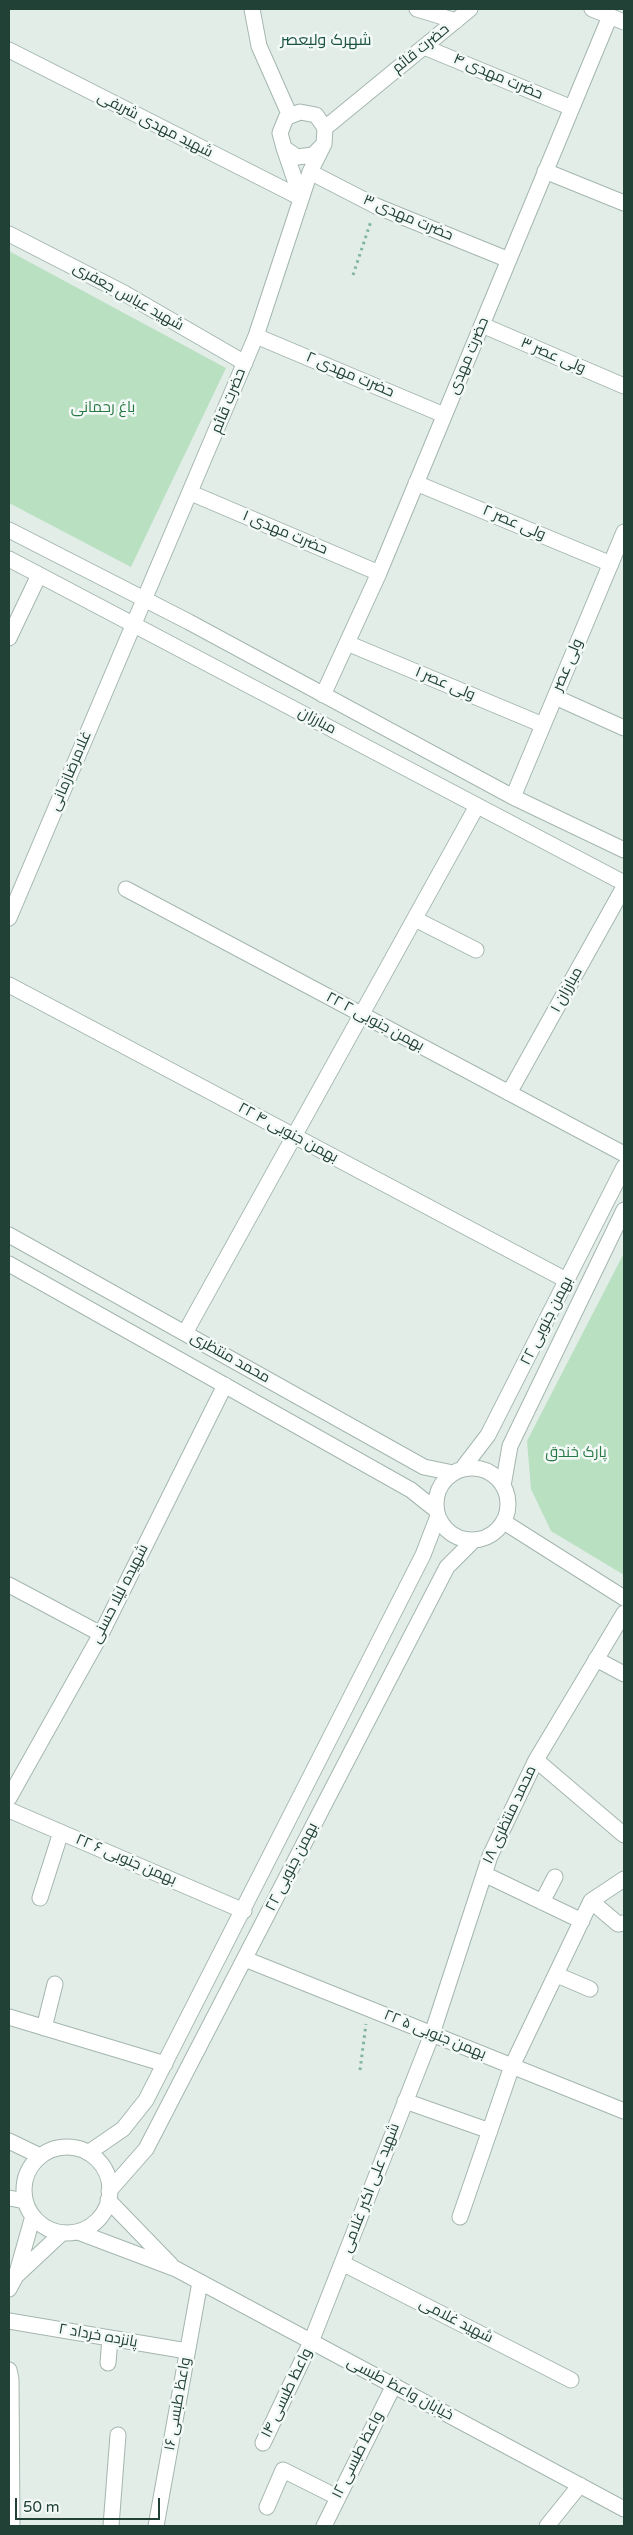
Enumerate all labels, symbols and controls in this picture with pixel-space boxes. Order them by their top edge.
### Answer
street label: حضرت قائم [389,21,453,77]
district label: شهرک ولیعصر [280,31,372,51]
street label: حضرت مهدی ۴ [450,50,546,104]
street label: شهید مهدی شریفی [94,88,216,162]
street label: حضرت مهدی ۳ [360,191,456,245]
street label: شهید عباس جعفری [69,259,187,335]
street label: حضرت مهدی [445,315,493,397]
street label: ولی عصر ۳ [518,334,588,378]
street label: حضرت مهدی ۲ [303,348,397,402]
street label: حضرت قائم [208,366,250,436]
park label: باغ رحمانی [71,399,135,417]
street label: ولی عصر ۲ [480,502,548,544]
street label: حضرت مهدی ۱ [240,507,330,559]
street label: ولی عصر [549,636,587,694]
street label: ولی عصر ۱ [412,663,478,705]
street label: مبارزان [295,704,339,738]
street label: غلامرضازمانی [46,728,96,814]
street label: مبارزان ۱ [547,964,587,1016]
street label: ۲۲ بهمن جنوبی ۲ [323,989,427,1055]
street label: ۲۲ بهمن جنوبی ۴ [235,1099,341,1167]
street label: ۲۲ بهمن جنوبی [517,1274,577,1368]
street label: محمد منتظری [187,1329,273,1387]
park label: پارک خندق [545,1444,607,1462]
street label: شهیده لیلا حسنی [87,1541,153,1647]
street label: محمد منتظری ۱۸ [479,1763,541,1867]
street label: ۲۲ بهمن جنوبی [262,1820,322,1914]
street label: ۲۲ بهمن جنوبی ۶ [73,1831,179,1889]
street label: ۲۲ بهمن جنوبی ۵ [381,2006,489,2064]
street label: شهید علی اکبر غلامی [338,2121,404,2255]
street label: شهید غلامی [416,2295,496,2347]
street label: پانزده خرداد ۲ [57,2320,139,2352]
street label: واعظ طبسی ۱۴ [258,2345,316,2441]
street label: خیابان واعظ طبسی [344,2353,456,2425]
street label: واعظ طبسی ۱۶ [161,2356,195,2452]
street label: واعظ طبسی ۱۲ [328,2409,388,2501]
scale bar [18,2488,162,2520]
text: 50 m [23,2498,60,2516]

